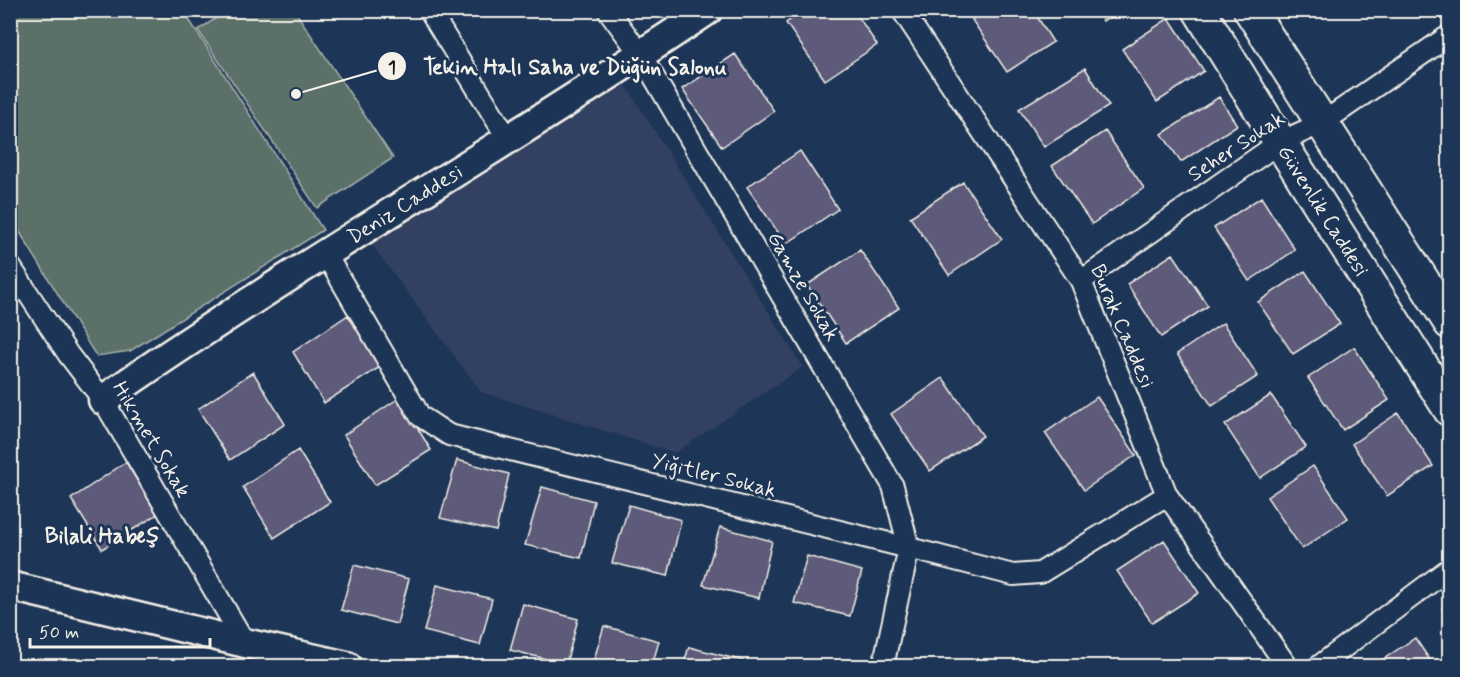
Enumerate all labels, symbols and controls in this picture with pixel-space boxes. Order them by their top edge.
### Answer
callout: Tekin Halı Saha ve Düğün Salonu [377,46,742,86]
text: Tekin Halı Saha ve Düğün Salonu [423,54,727,83]
text: 1 [388,56,396,80]
street label: Seher Sokak [1183,105,1291,189]
street label: Güvenlik Caddesi [1270,140,1375,282]
street label: Deniz Caddesi [342,158,468,251]
street label: Gamze Sokak [760,226,846,347]
street label: Burak Caddesi [1083,260,1161,393]
street label: Hikmet Sokak [105,376,197,503]
street label: Yiğitler Sokak [648,447,779,505]
district label: Bilali Habeş [45,523,159,551]
scale bar [30,611,210,649]
text: 50 m [39,621,79,645]

